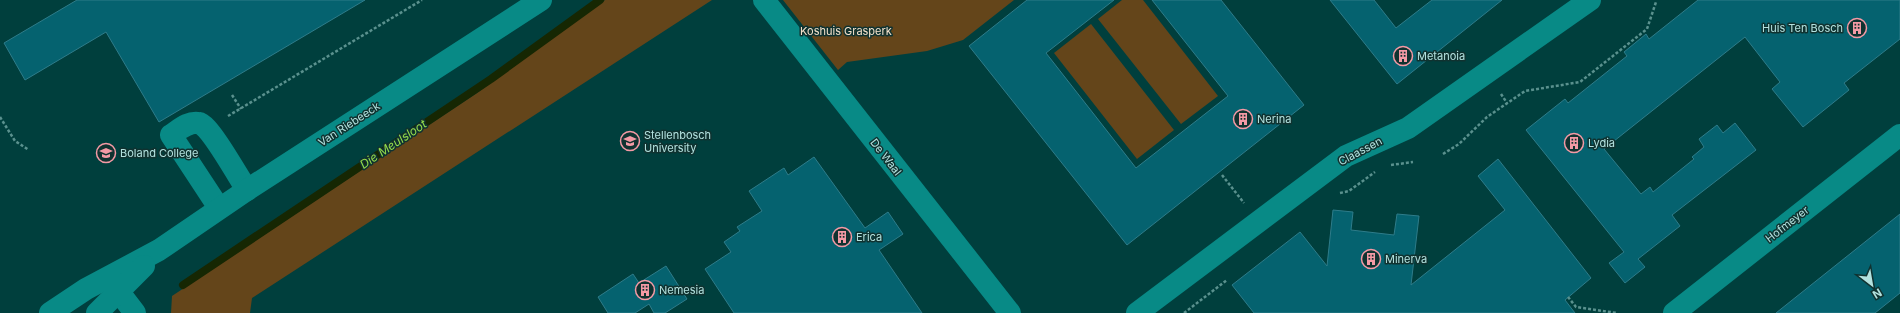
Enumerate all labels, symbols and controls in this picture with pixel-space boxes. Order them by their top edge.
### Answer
building icon: Huis Ten Bosch [1846,17,1868,39]
place label: Huis Ten Bosch [1762,21,1843,35]
park label: Koshuis Grasperk [800,24,892,38]
building icon: Metanoia [1392,45,1414,67]
place label: Metanoia [1417,49,1465,63]
street label: Van Riebeeck [315,99,383,149]
building icon: Nerina [1232,108,1254,130]
place label: Nerina [1257,112,1291,126]
water label: Die Meulsloot [357,116,430,172]
place label: Stellenbosch University [644,128,711,155]
school or university icon: Stellenbosch University [619,130,641,152]
building icon: Lydia [1563,132,1585,154]
street label: Claassen [1336,134,1384,168]
street label: De Waal [867,136,905,178]
place label: Lydia [1588,136,1615,150]
school or university icon: Boland College [95,142,117,164]
place label: Boland College [120,146,199,160]
street label: Hofmeyer [1763,203,1811,245]
building icon: Erica [831,226,853,248]
place label: Erica [856,230,882,244]
building icon: Minerva [1360,248,1382,270]
place label: Minerva [1385,252,1427,266]
north arrow [1852,265,1892,305]
building icon: Nemesia [634,279,656,301]
place label: Nemesia [659,283,704,297]
text: N [1870,285,1884,302]

